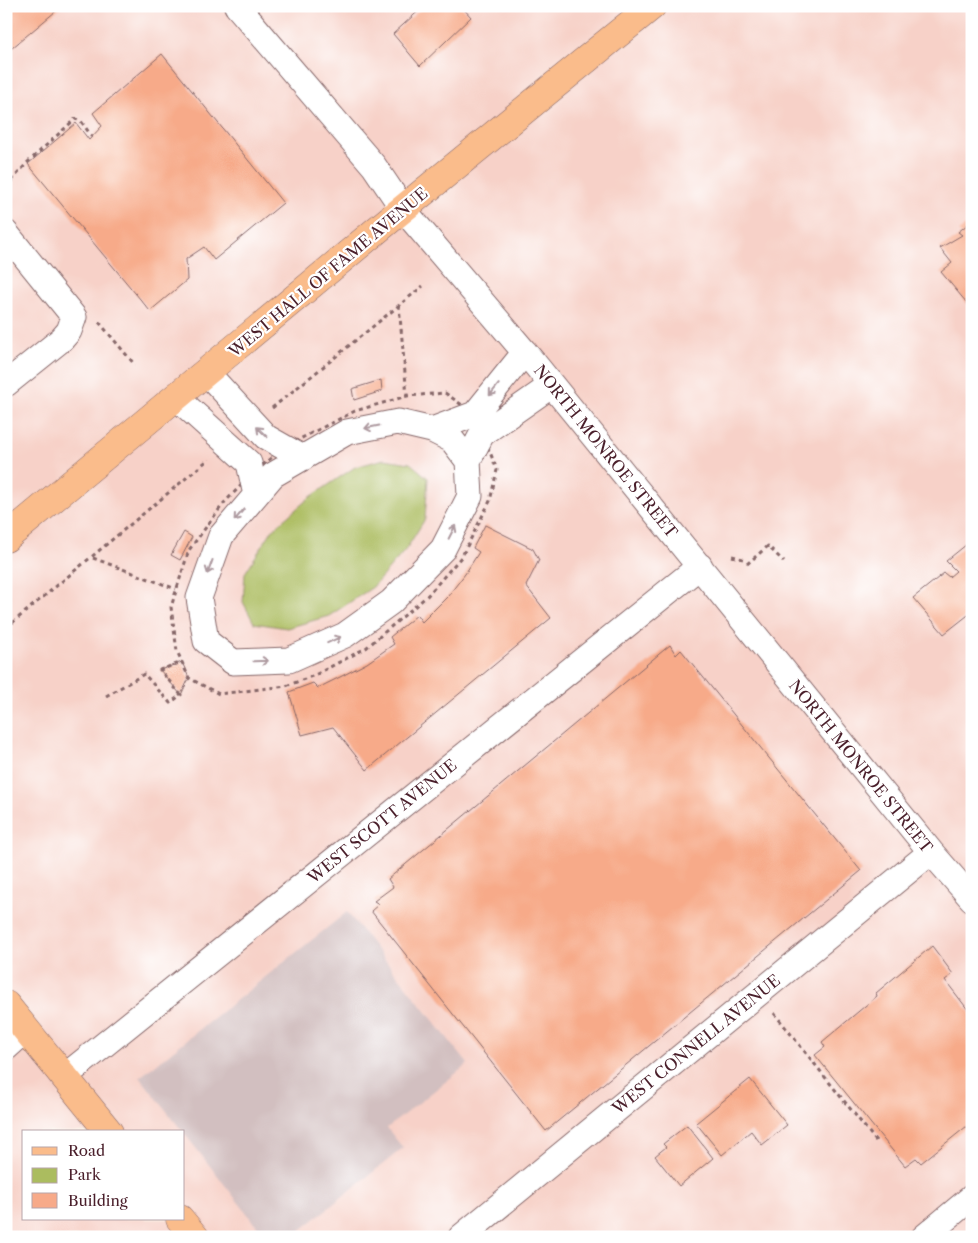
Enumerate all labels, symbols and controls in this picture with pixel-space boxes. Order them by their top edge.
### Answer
street label: WEST HALL OF FAME AVENUE [224,183,432,362]
street label: NORTH MONROE STREET [530,360,682,542]
one-way arrow [489,383,500,396]
one-way arrow [365,423,381,432]
one-way arrow [256,426,268,438]
one-way arrow [233,508,244,521]
one-way arrow [448,525,457,540]
one-way arrow [205,558,214,574]
one-way arrow [326,635,341,644]
one-way arrow [253,656,269,666]
street label: NORTH MONROE STREET [785,675,937,857]
street label: WEST SCOTT AVENUE [303,755,461,888]
street label: WEST CONNELL AVENUE [607,970,784,1119]
legend [22,1130,185,1220]
text: Road [68,1141,105,1160]
text: Park [68,1165,102,1184]
text: Building [68,1191,128,1210]

